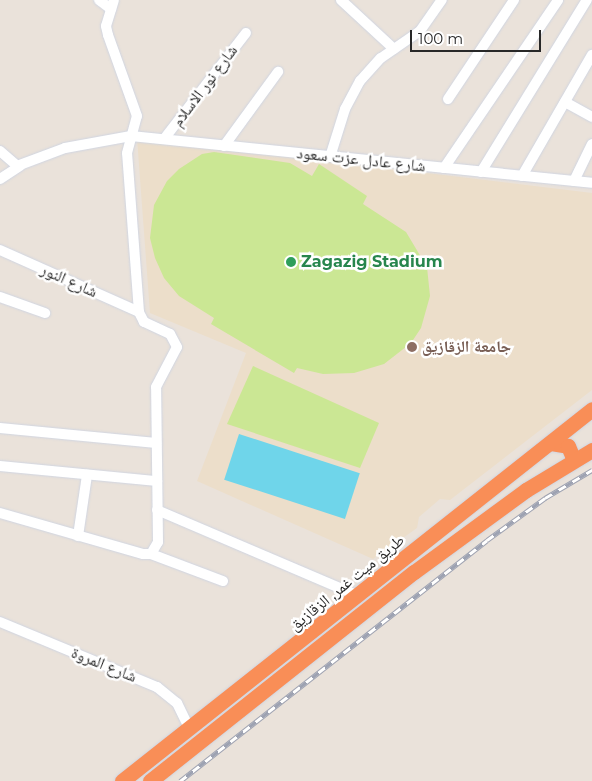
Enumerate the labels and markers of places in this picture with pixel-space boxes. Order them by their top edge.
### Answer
place label: Zagazig Stadium [301,252,442,272]
marker: Zagazig Stadium [285,256,297,268]
place label: جامعة الزقازيق [422,337,511,357]
marker: جامعة الزقازيق [406,341,418,353]

